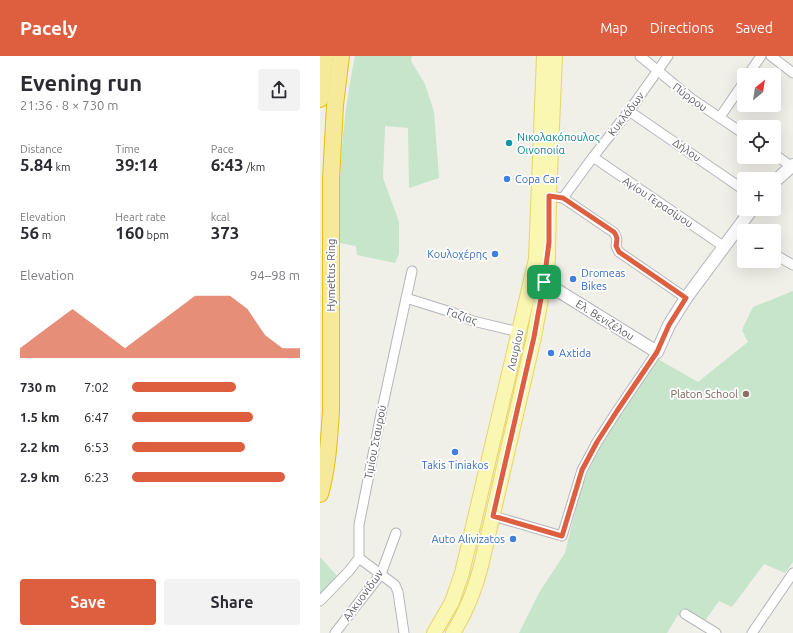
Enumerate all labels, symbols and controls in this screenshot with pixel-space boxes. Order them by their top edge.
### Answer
text: Pacely [20,17,78,39]
text: Map [600,20,628,36]
text: Directions [650,20,714,36]
text: Saved [736,20,773,36]
north arrow [737,68,781,112]
map controls [737,68,781,268]
button: share [258,69,300,111]
text: Evening run [20,70,142,95]
street label: Πύρρου [670,81,710,113]
street label: Κυκλάδων [606,89,647,138]
text: 21:36 · 8 × 730 m [20,98,119,112]
button: locate [737,120,781,164]
place label: Νικολακόπουλος Οινοποιία [517,131,600,156]
street label: Δήλου [671,136,703,164]
marker: Νικολακόπουλος Οινοποιία [504,138,514,148]
text: Distance [20,143,63,155]
text: Time [115,143,140,155]
text: Pace [211,143,234,155]
text: 5.84 [20,155,53,174]
text: 39:14 [115,155,158,174]
text: 6:43 [211,155,244,174]
text: km [53,161,71,173]
text: /km [244,161,265,173]
button: + [737,172,781,216]
place label: Copa Car [515,173,560,185]
marker: Copa Car [502,174,512,184]
street label: Αγίου Γερασίμου [621,174,695,230]
text: Elevation [20,211,66,223]
text: Heart rate [115,211,166,223]
text: kcal [211,211,230,223]
text: 56 [20,223,39,242]
text: 160 [115,223,144,242]
text: 373 [211,223,239,242]
button: − [737,224,781,268]
text: m [39,229,51,241]
text: bpm [144,229,169,241]
street label: Hymettus Ring [325,239,337,311]
place label: Κουλοχέρης [427,248,487,261]
marker: Κουλοχέρης [490,249,500,259]
pin [527,265,561,299]
place label: Dromeas Bikes [581,267,626,292]
text: Elevation [20,268,74,282]
text: 94–98 m [250,268,300,282]
icon: arrive [533,271,555,293]
marker: Dromeas Bikes [568,274,578,284]
street label: Ελ. Βενιζέλου [574,297,636,343]
street label: Γαζίας [445,305,479,328]
street label: Λαυρίου [504,328,526,372]
place label: Axtida [559,347,591,359]
marker: Axtida [546,348,556,358]
text: 730 m [20,380,56,394]
text: 7:02 [84,380,109,394]
place label: Platon School [670,388,738,400]
marker: Platon School [741,389,751,399]
street label: Τιμίου Σταυρού [362,404,388,480]
text: 1.5 km [20,410,59,424]
text: 6:47 [84,410,109,424]
text: 2.2 km [20,440,59,454]
text: 6:53 [84,440,109,454]
marker: Takis Tiniakos [450,447,460,457]
place label: Takis Tiniakos [421,459,489,471]
text: 2.9 km [20,470,59,484]
text: 6:23 [84,470,109,484]
place label: Auto Alivizatos [431,533,505,545]
marker: Auto Alivizatos [508,534,518,544]
street label: Αλκυονίδων [340,567,386,623]
button: Save [20,579,156,625]
button: Share [164,579,300,625]

